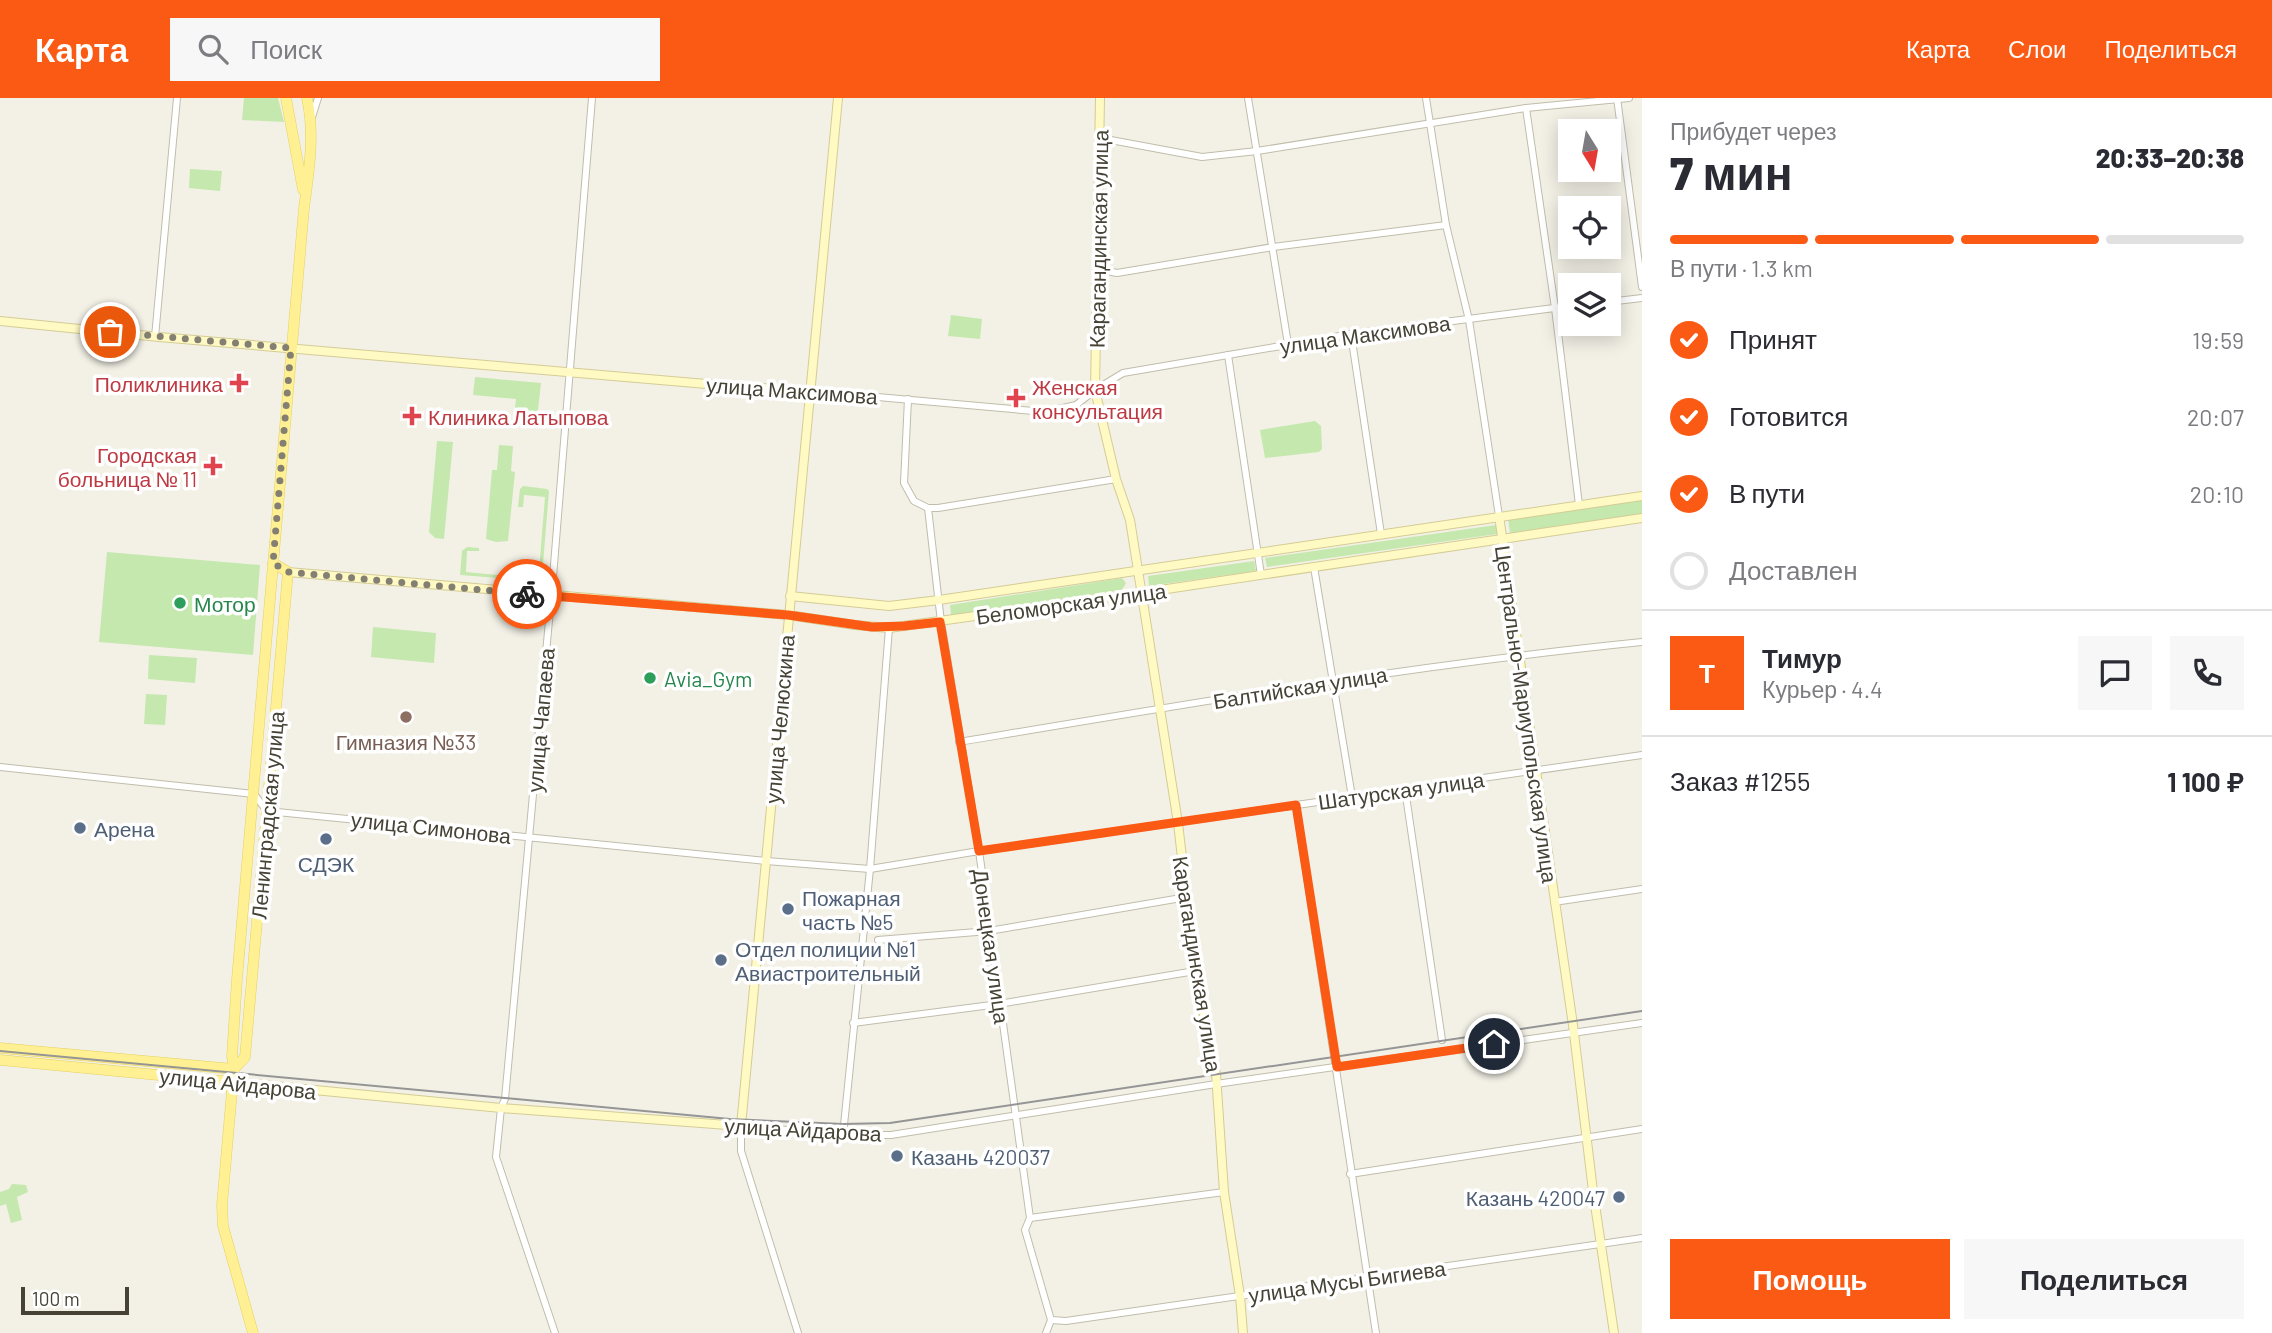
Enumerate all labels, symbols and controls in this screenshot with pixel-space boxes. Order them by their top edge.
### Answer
search box [170,18,660,81]
text: Карта [35,29,128,69]
icon: search [194,30,232,68]
text: Поиск [250,33,322,64]
text: Карта [1906,34,1970,63]
text: Слои [2008,34,2066,63]
text: Поделиться [2104,34,2237,63]
text: Прибудет через [1670,117,1837,145]
north arrow [1558,119,1620,182]
map controls [1558,119,1621,336]
street label: Карагандинская улица [1084,129,1112,348]
text: 20:33–20:38 [2096,142,2244,173]
text: 7 мин [1670,144,1792,199]
button: locate [1558,196,1621,259]
text: В пути · 1.3 km [1670,254,1813,282]
button: layers [1558,273,1621,336]
pin [80,302,140,362]
street label: улица Максимова [1278,310,1452,358]
icon: bag [91,313,129,351]
icon: check [1670,321,1708,359]
text: Принят [1729,323,1817,354]
text: 19:59 [2192,326,2244,354]
place label: Поликлиника [95,371,223,396]
street label: улица Максимова [705,372,879,408]
marker: Поликлиника [229,373,249,393]
place label: Женская консультация [1032,374,1163,423]
marker: Женская консультация [1006,388,1026,408]
icon: check [1670,398,1708,436]
text: Готовится [1729,400,1848,431]
text: 20:07 [2187,403,2244,431]
place label: Клиника Латыпова [428,404,609,429]
marker: Клиника Латыпова [402,406,422,426]
place label: Городская больница № 11 [58,442,197,491]
marker: Городская больница № 11 [203,456,223,476]
icon: check [1670,475,1708,513]
text: В пути [1729,477,1805,508]
text: 20:10 [2190,480,2244,508]
street label: Центрально-Мариупольская улица [1491,544,1563,885]
text: Доставлен [1729,554,1858,585]
courier [492,559,562,629]
icon: bike [508,575,546,613]
street label: Беломорская улица [974,577,1168,629]
place label: Мотор [194,591,256,616]
marker: Мотор [172,595,188,611]
street label: улица Челюскина [759,633,799,805]
button: chat [2078,636,2152,710]
button: phone [2170,636,2244,710]
text: Тимур [1762,642,1842,673]
street label: улица Чапаева [521,646,559,793]
text: Т [1699,657,1715,688]
street label: Балтийская улица [1211,661,1389,713]
place label: Avia_Gym [664,666,752,691]
marker: Avia_Gym [642,670,658,686]
text: Курьер · 4.4 [1762,675,1883,703]
marker: Гимназия №33 [398,709,414,725]
street label: Ленинградская улица [245,710,289,920]
place label: Гимназия №33 [336,729,476,754]
text: Заказ #1255 [1670,765,1810,796]
street label: Шатурская улица [1316,766,1486,814]
text: 1 100 ₽ [2167,766,2244,797]
street label: улица Симонова [350,806,513,848]
place label: Арена [94,816,155,841]
marker: Арена [72,820,88,836]
marker: СДЭК [318,831,334,847]
place label: СДЭК [298,851,355,876]
street label: Карагандинская улица [1169,854,1227,1074]
street label: Донецкая улица [969,867,1015,1025]
place label: Пожарная часть №5 [802,885,901,934]
marker: Пожарная часть №5 [780,901,796,917]
place label: Отдел полиции №1 Авиастроительный [735,936,921,985]
marker: Отдел полиции №1 Авиастроительный [713,952,729,968]
pin [1464,1014,1524,1074]
icon: home [1475,1025,1513,1063]
street label: улица Айдарова [158,1062,318,1104]
street label: улица Айдарова [724,1112,883,1146]
place label: Казань 420037 [911,1144,1050,1169]
marker: Казань 420037 [889,1148,905,1164]
place label: Казань 420047 [1466,1185,1605,1210]
marker: Казань 420047 [1611,1189,1627,1205]
button: Помощь [1670,1239,1950,1319]
button: Поделиться [1964,1239,2244,1319]
street label: улица Мусы Бигиева [1247,1255,1448,1307]
scale bar [21,1284,130,1316]
text: 100 m [32,1287,80,1310]

